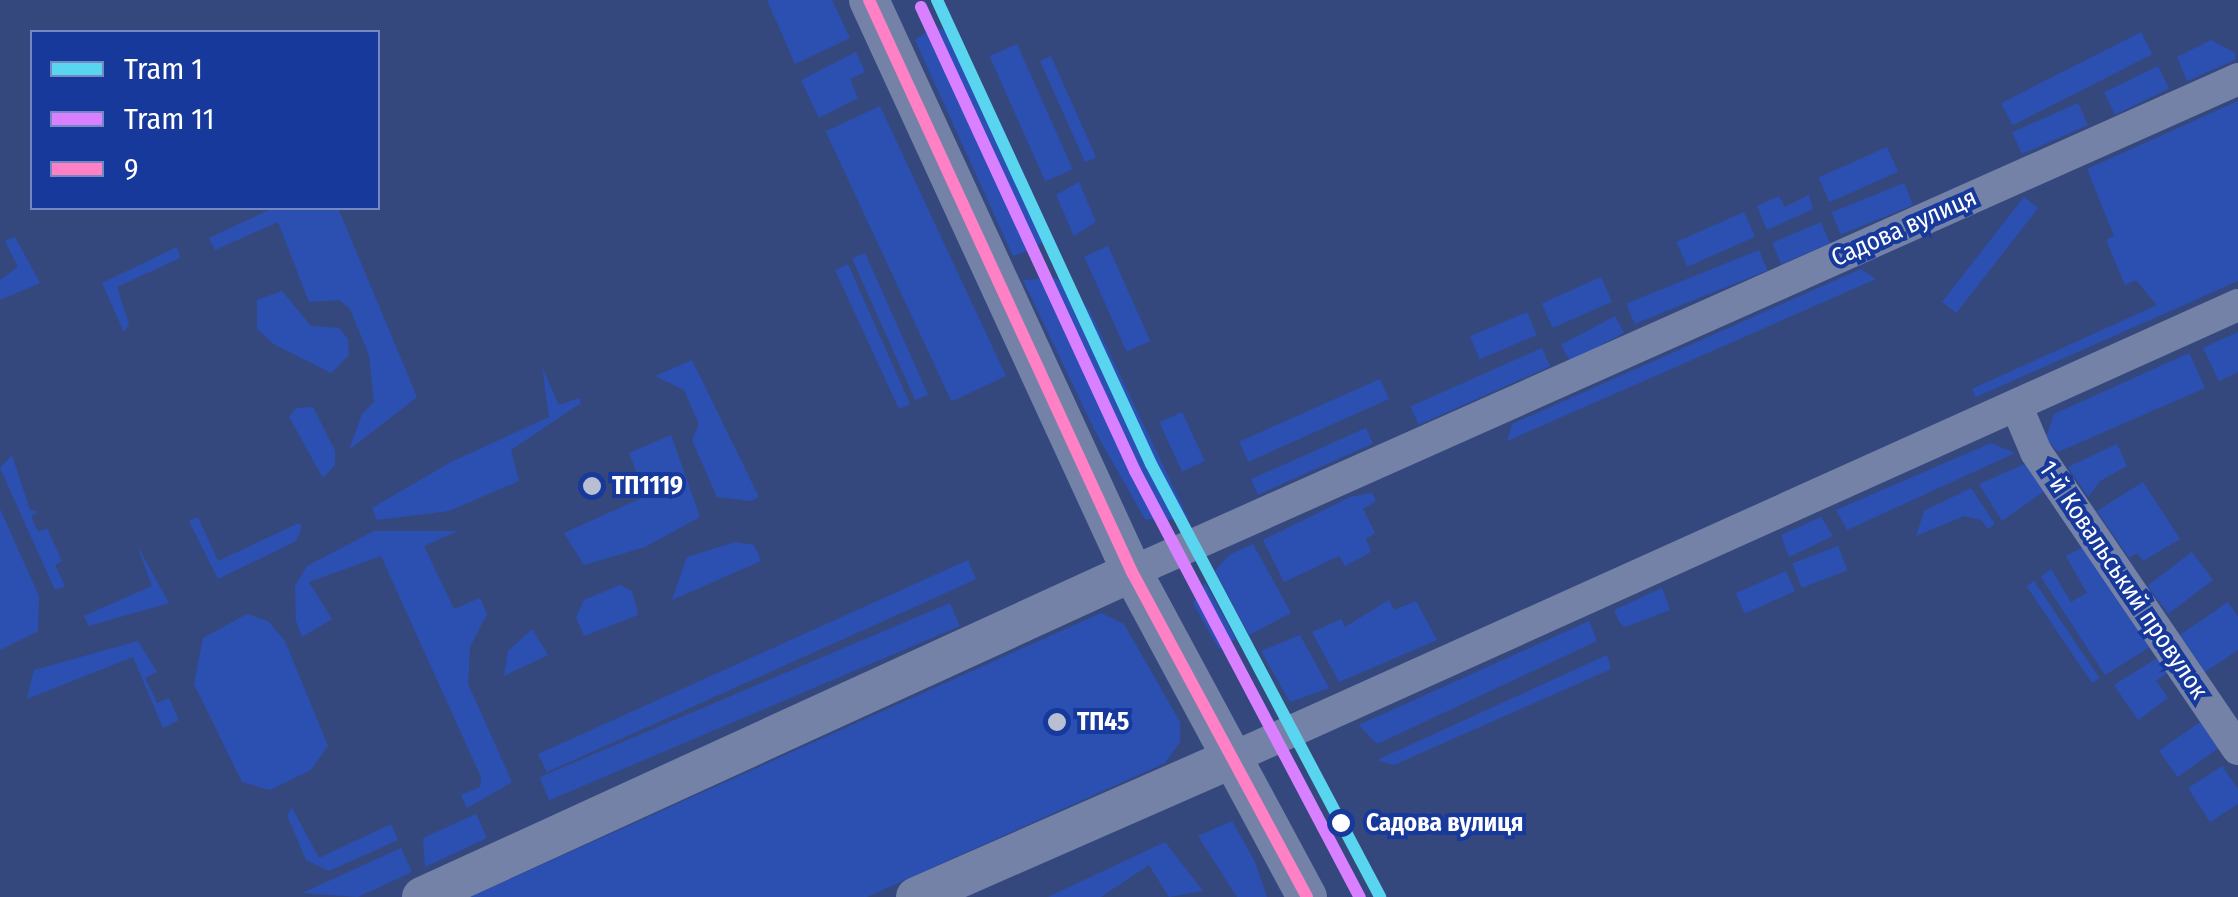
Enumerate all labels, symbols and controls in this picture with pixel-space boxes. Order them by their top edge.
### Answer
legend [30,30,380,210]
text: Tram 1 [124,51,203,87]
text: Tram 11 [124,101,214,137]
text: 9 [124,151,139,187]
street label: Садова вулиця [1827,183,1981,273]
street label: 1-й Ковальський провулок [2032,455,2214,705]
place label: ТП1119 [612,471,683,501]
marker: ТП1119 [581,475,603,497]
place label: ТП45 [1077,707,1129,737]
marker: ТП45 [1046,711,1068,733]
marker: Садова вулиця [1325,807,1357,839]
place label: Садова вулиця [1366,808,1523,838]

